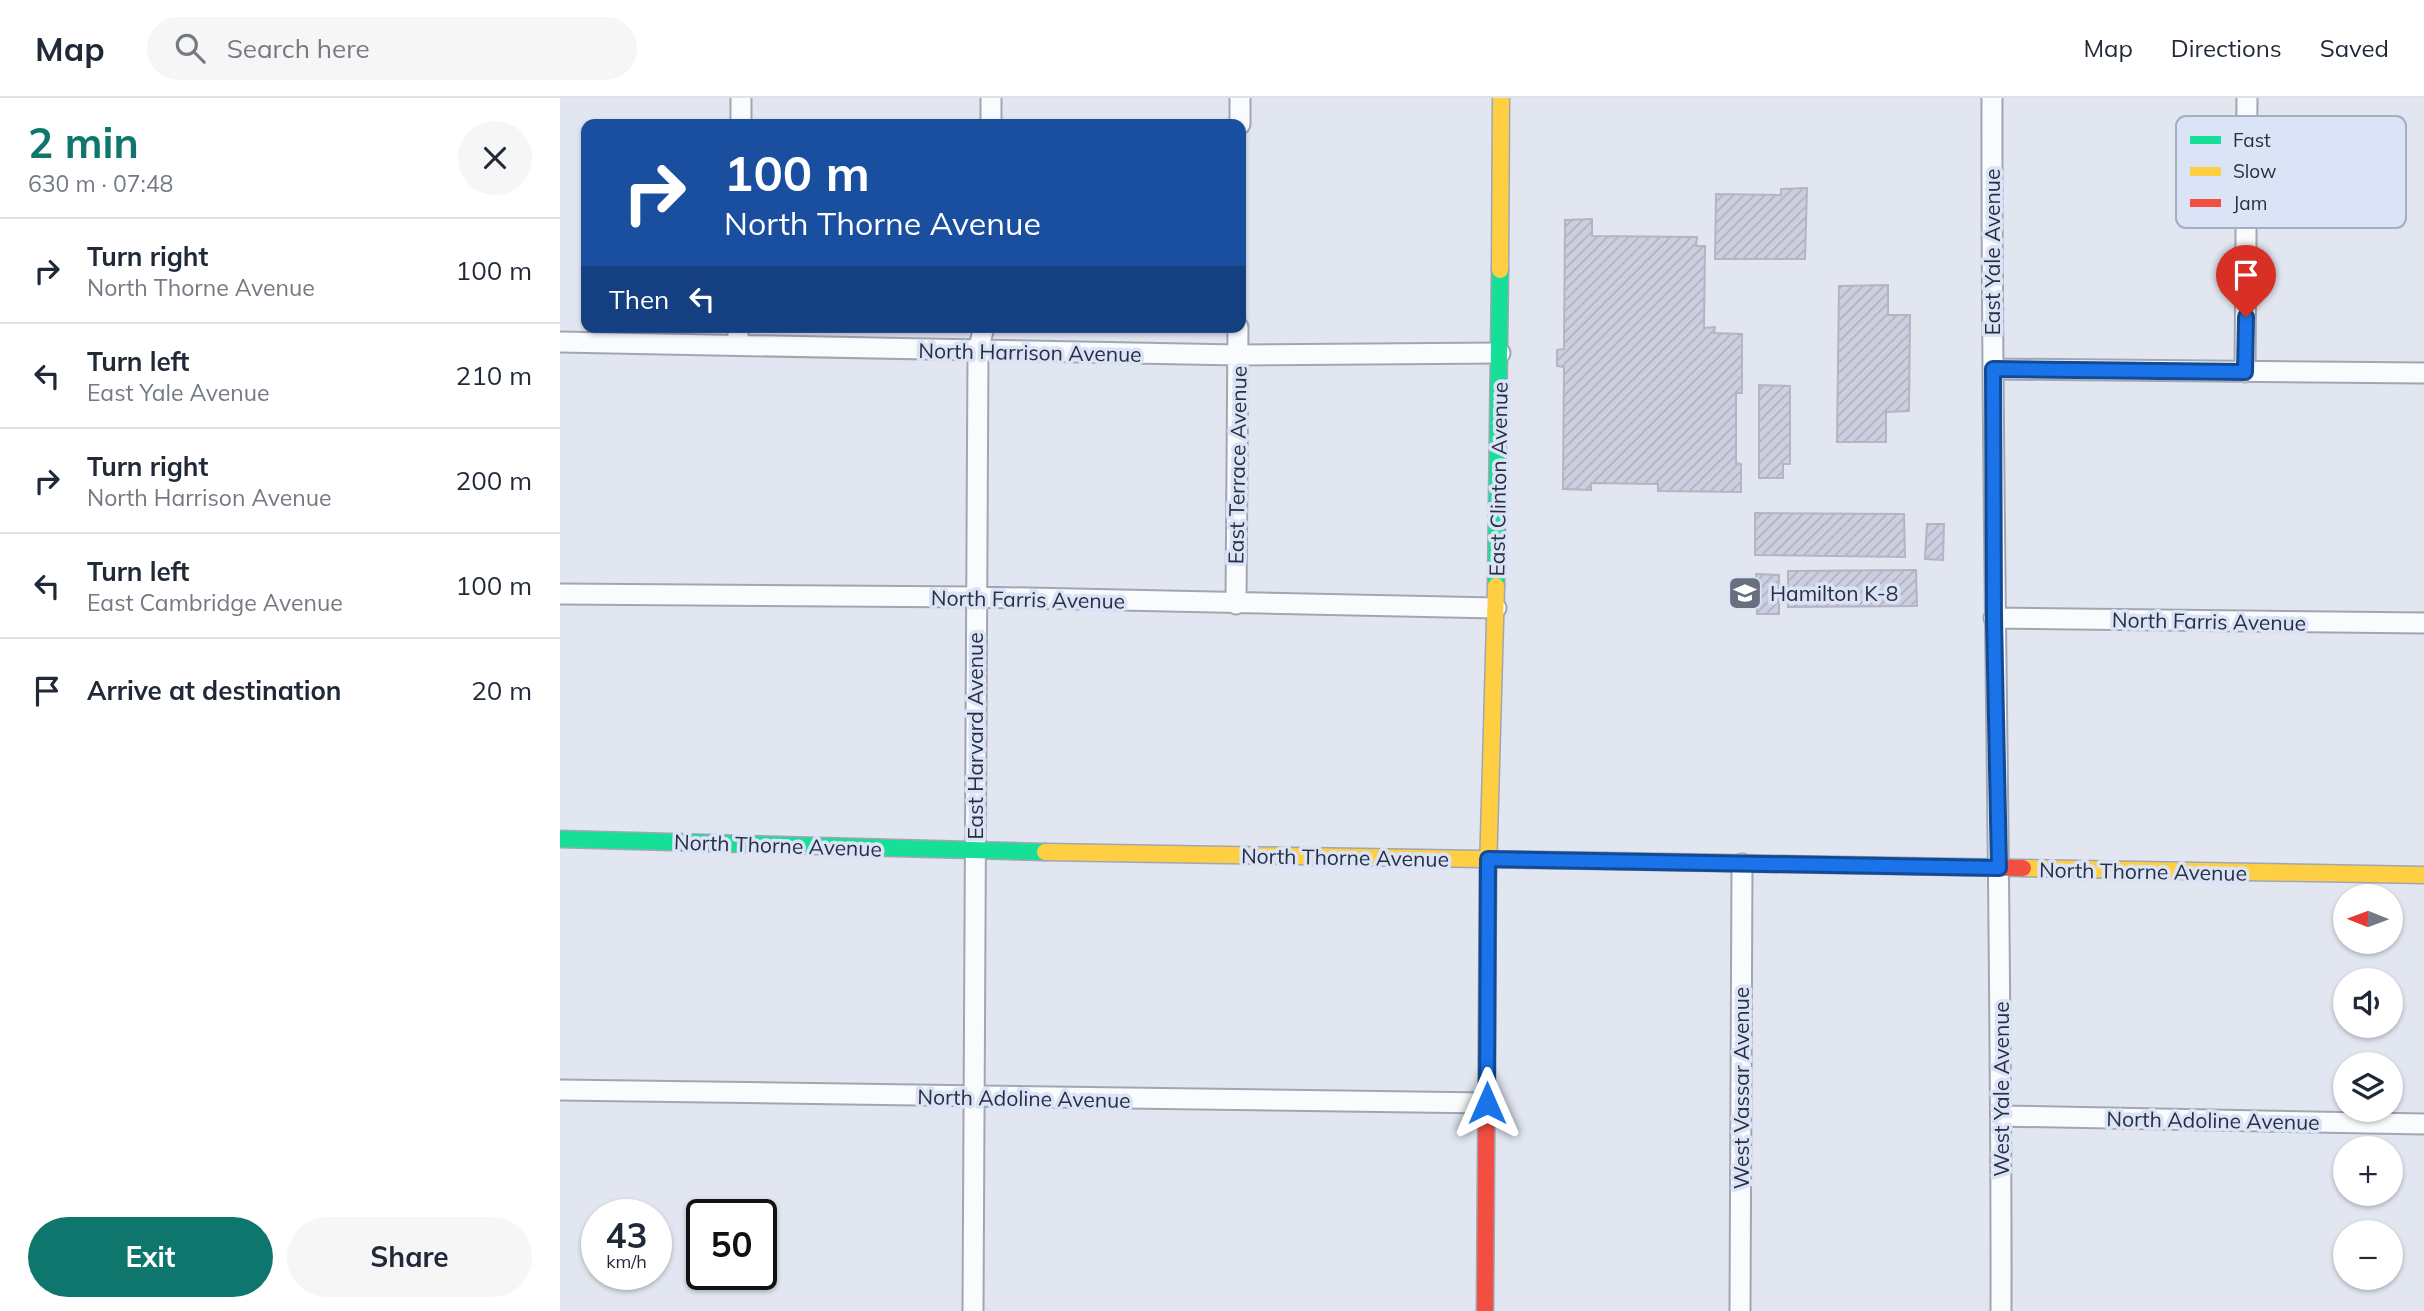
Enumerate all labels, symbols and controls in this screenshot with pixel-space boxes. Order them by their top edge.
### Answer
search box [147,17,637,80]
text: Map [35,28,105,69]
icon: search [171,29,209,67]
text: Search here [227,32,370,65]
text: Map [2083,33,2133,63]
text: Directions [2171,33,2282,63]
text: Saved [2320,33,2389,63]
text: 2 min [28,116,139,169]
legend [2176,116,2406,228]
button: close [458,121,532,195]
text: Fast [2233,128,2271,152]
text: 100 m [724,142,870,203]
icon: right [609,147,700,238]
text: Slow [2233,159,2277,183]
text: 630 m · 07:48 [28,169,173,198]
street label: East Yale Avenue [1979,169,2005,335]
text: Jam [2233,191,2267,215]
text: North Thorne Avenue [724,203,1041,243]
text: Turn right [87,240,208,273]
pin [2216,245,2276,317]
icon: right [28,252,66,290]
text: 100 m [456,254,532,287]
icon: arrive [2227,256,2265,294]
text: North Thorne Avenue [87,273,315,302]
icon: left [683,280,721,318]
text: Then [609,283,669,316]
street label: North Harrison Avenue [918,337,1142,367]
text: Turn left [87,345,189,378]
icon: left [28,357,66,395]
text: 210 m [456,359,532,392]
street label: East Terrace Avenue [1222,366,1252,564]
text: East Yale Avenue [87,378,270,407]
street label: East Clinton Avenue [1483,381,1513,577]
text: Turn right [87,450,208,483]
icon: right [28,462,66,500]
text: 200 m [456,464,532,497]
text: North Harrison Avenue [87,483,332,512]
text: Turn left [87,555,189,588]
icon: left [28,567,66,605]
text: 100 m [456,569,532,602]
school or university icon: Hamilton K-8 [1726,574,1764,612]
place label: Hamilton K-8 [1770,580,1898,606]
street label: North Farris Avenue [931,584,1125,614]
text: East Cambridge Avenue [87,588,343,617]
street label: North Farris Avenue [2112,606,2306,636]
street label: East Harvard Avenue [962,632,988,840]
icon: arrive [28,672,66,710]
text: Arrive at destination [87,674,342,707]
text: 20 m [471,674,532,707]
street label: North Thorne Avenue [674,828,882,862]
street label: North Thorne Avenue [1241,842,1449,872]
street label: North Thorne Avenue [2039,856,2247,886]
north arrow [2333,884,2403,954]
map controls [2333,884,2403,1290]
button: sound [2333,968,2403,1038]
street label: West Vassar Avenue [1728,987,1754,1189]
street label: West Yale Avenue [1988,1001,2014,1177]
button: layers [2333,1052,2403,1122]
position arrow [1450,1066,1524,1140]
street label: North Adoline Avenue [917,1083,1131,1113]
street label: North Adoline Avenue [2106,1105,2320,1135]
button: + [2333,1136,2403,1206]
speed limit sign: 50 [686,1199,777,1290]
text: 43 [605,1213,648,1257]
button: Exit [28,1217,273,1297]
button: Share [287,1217,532,1297]
button: − [2333,1220,2403,1290]
text: km/h [606,1250,647,1273]

